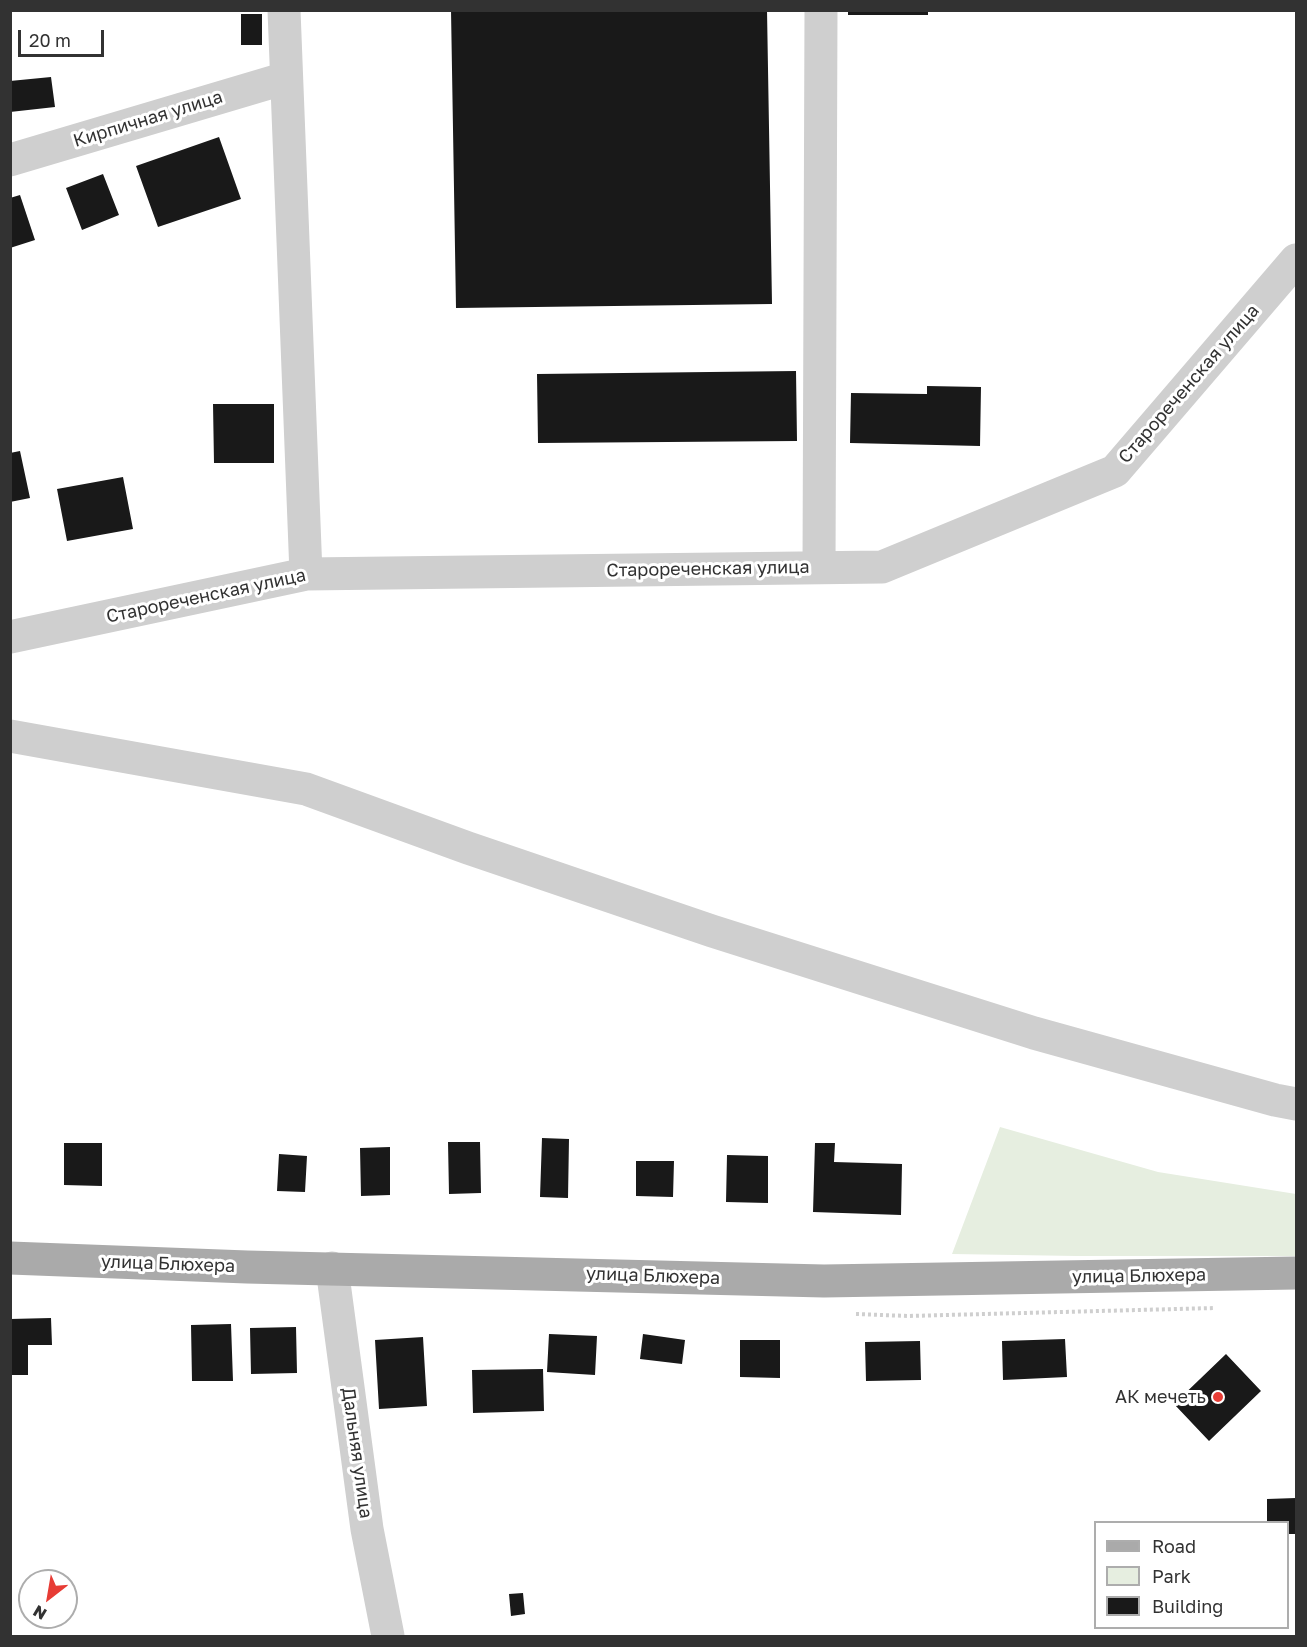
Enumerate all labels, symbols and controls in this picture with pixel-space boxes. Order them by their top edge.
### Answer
scale bar [21,18,106,56]
text: 20 m [29,29,71,51]
street label: Кирпичная улица [71,86,225,152]
street label: Старореченская улица [1114,300,1264,468]
street label: Старореченская улица [606,556,810,582]
street label: Старореченская улица [104,564,308,628]
street label: улица Блюхера [100,1251,236,1277]
street label: улица Блюхера [585,1263,721,1289]
street label: улица Блюхера [1072,1264,1206,1288]
street label: Дальняя улица [337,1386,377,1520]
place label: АК мечеть [1115,1386,1206,1408]
marker: АК мечеть [1211,1390,1225,1404]
legend [1094,1521,1289,1629]
text: Road [1152,1535,1196,1557]
text: Park [1152,1565,1191,1587]
north arrow [18,1569,78,1629]
text: Building [1152,1595,1223,1617]
text: N [29,1601,50,1624]

